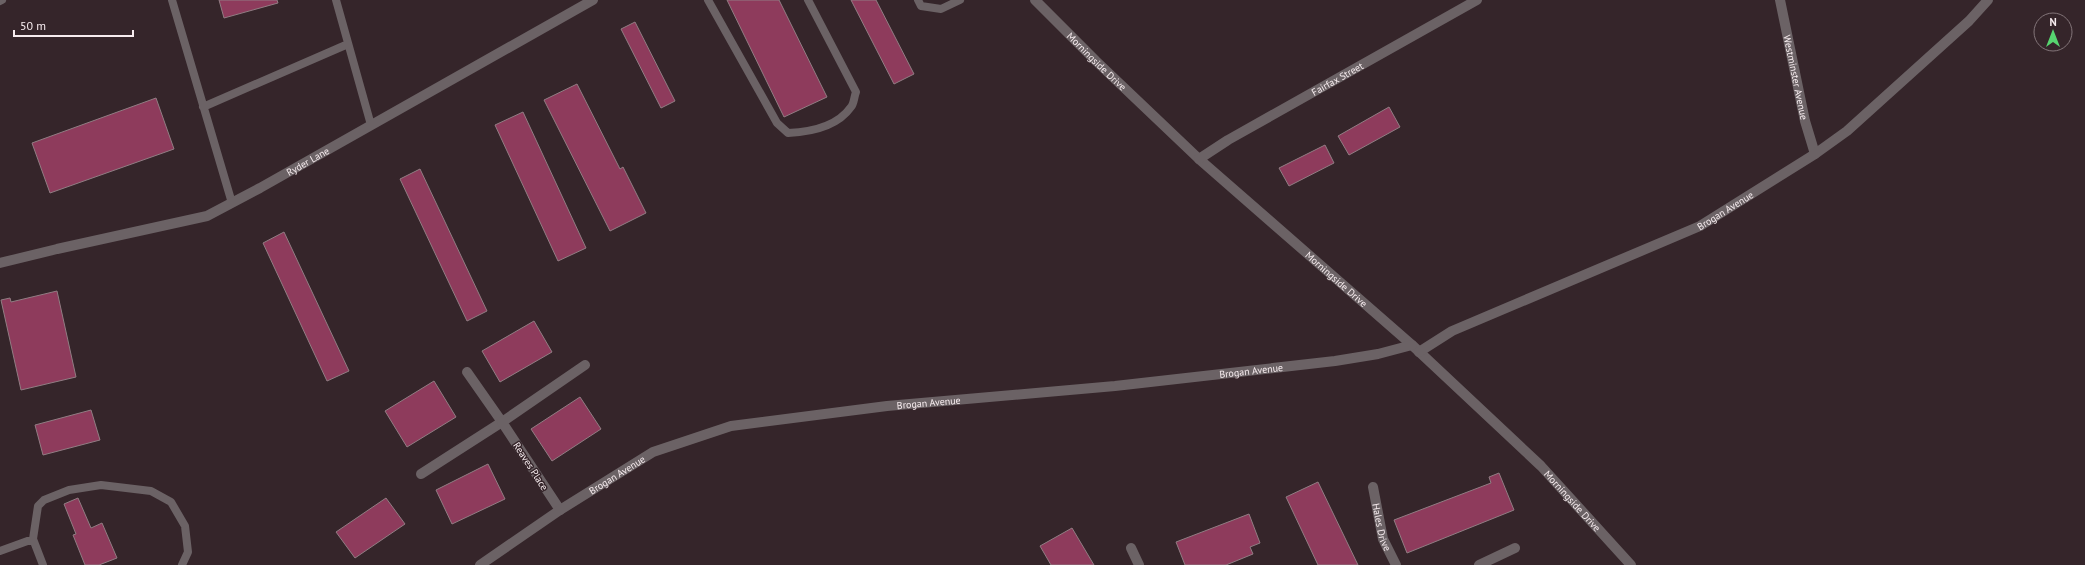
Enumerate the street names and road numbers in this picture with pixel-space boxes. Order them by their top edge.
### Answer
street label: Morningside Drive [1064,30,1129,94]
street label: Westminster Avenue [1780,34,1811,121]
street label: Fairfax Street [1309,59,1366,99]
street label: Ryder Lane [284,144,332,179]
street label: Brogan Avenue [1695,188,1756,233]
street label: Morningside Drive [1302,249,1370,310]
street label: Brogan Avenue [1219,361,1284,381]
street label: Brogan Avenue [896,394,961,412]
street label: Reaves Place [510,440,551,493]
street label: Brogan Avenue [586,453,648,497]
street label: Morningside Drive [1541,468,1603,534]
street label: Hales Drive [1369,502,1394,553]

